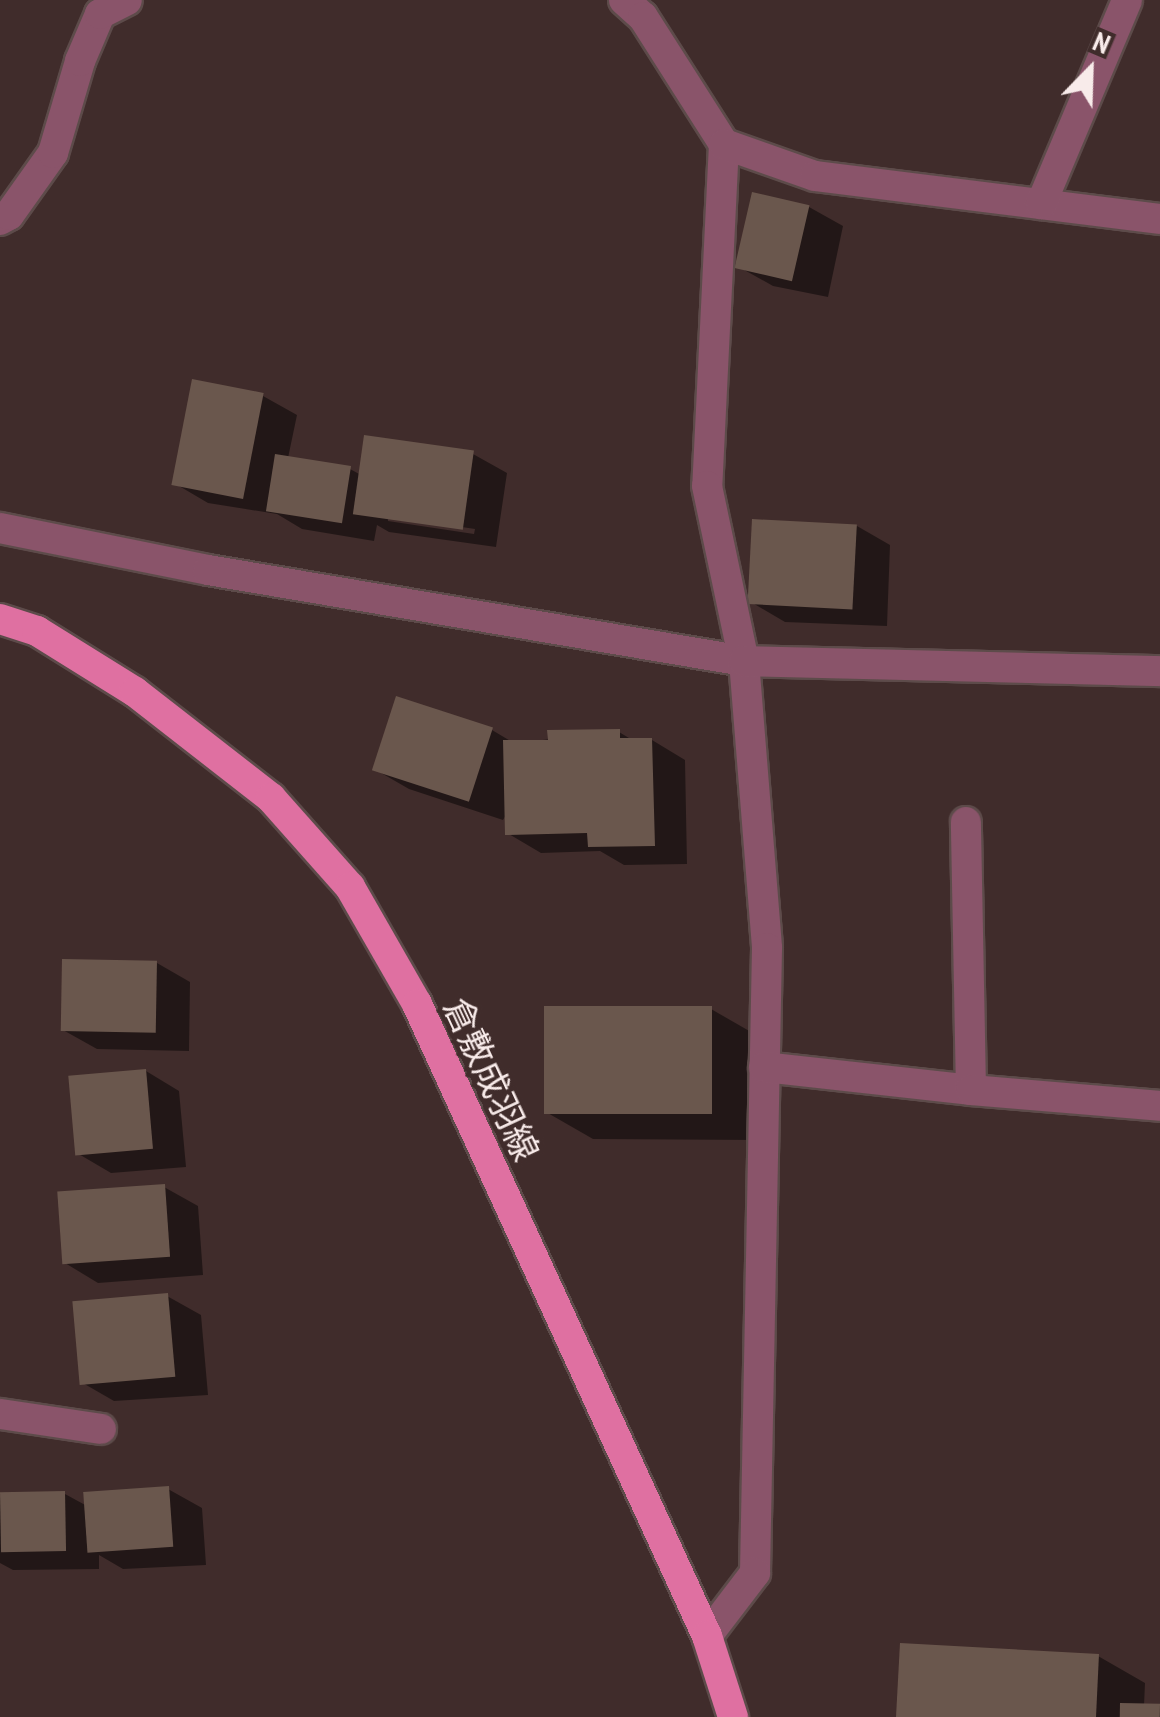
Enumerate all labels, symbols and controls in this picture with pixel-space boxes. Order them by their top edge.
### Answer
north arrow [1040,20,1140,120]
text: N [1088,22,1116,62]
street label: 倉敷成羽線 [436,991,548,1167]

